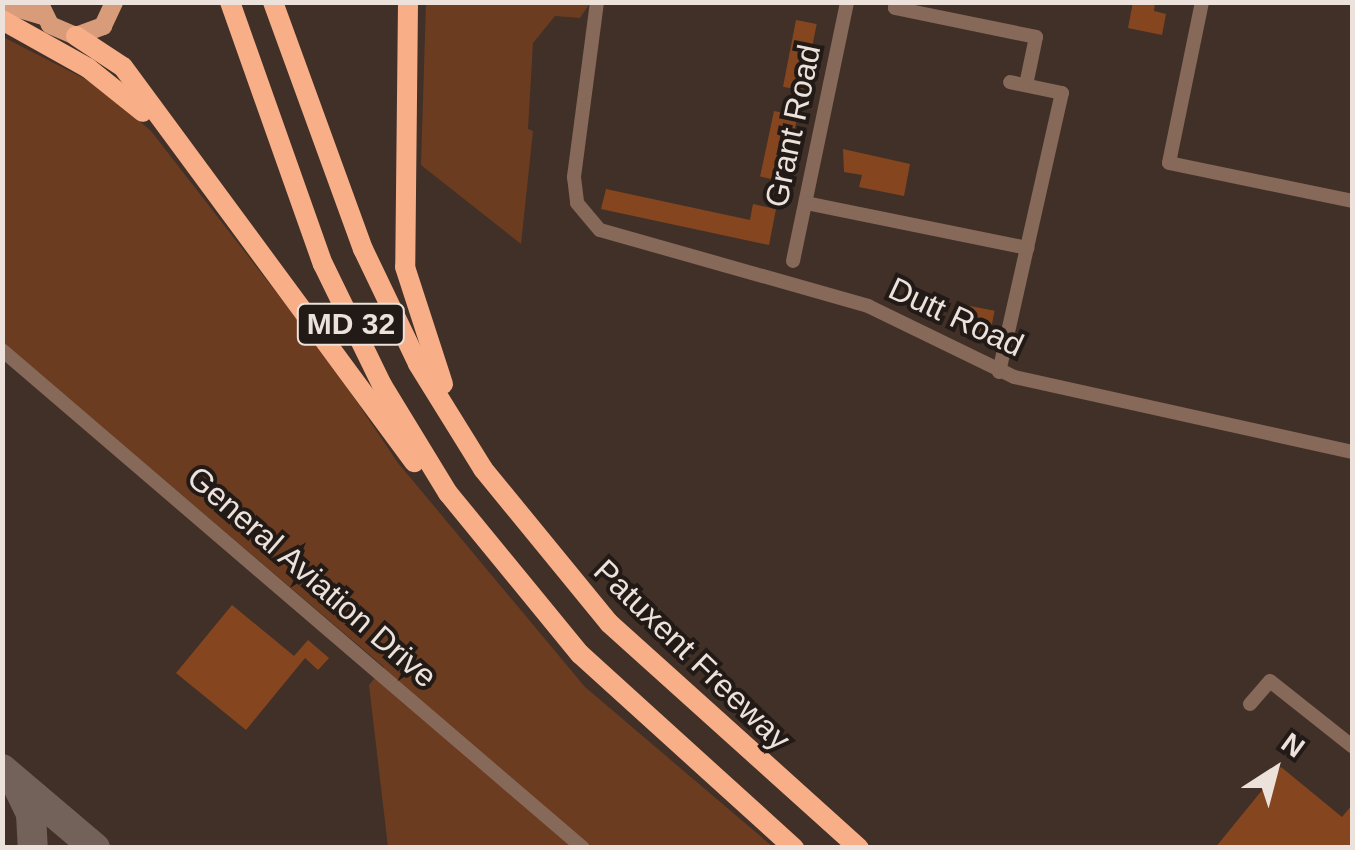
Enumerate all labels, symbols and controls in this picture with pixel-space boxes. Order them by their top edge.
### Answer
street label: Grant Road [757,41,829,211]
street label: Dutt Road [883,269,1029,365]
road number: MD 32 [296,299,406,349]
street label: General Aviation Drive [179,458,445,696]
street label: Patuxent Freeway [586,552,798,758]
north arrow [1225,720,1325,820]
text: N [1276,727,1310,764]

